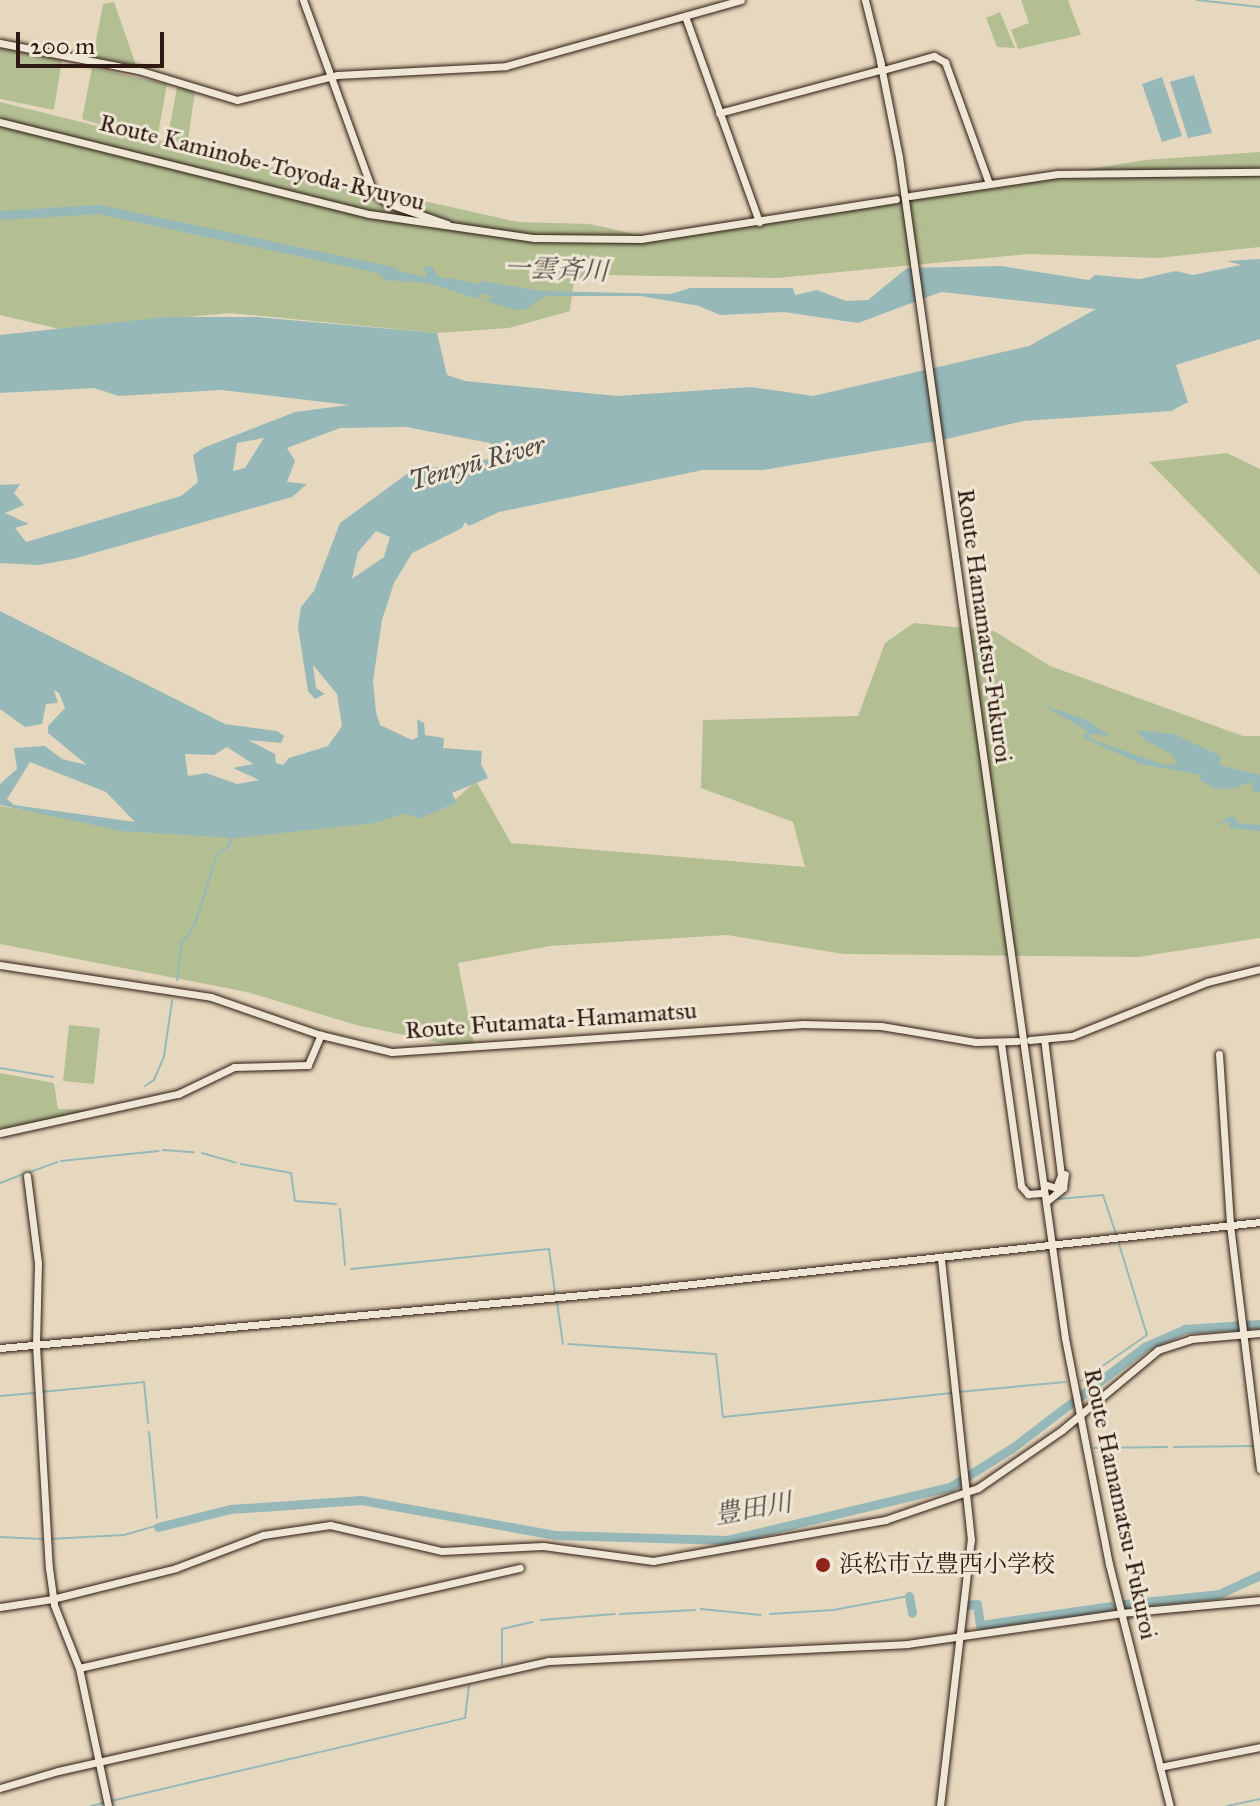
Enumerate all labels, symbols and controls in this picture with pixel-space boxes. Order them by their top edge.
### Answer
scale bar [20,16,168,66]
text: 200 m [30,31,95,61]
street label: Route Kaminobe-Toyoda-Ryuyou [96,109,428,217]
water label: 一雲斉川 [503,253,609,287]
water label: Tenryū River [406,429,548,497]
street label: Route Hamamatsu-Fukuroi [950,487,1018,765]
street label: Route Futamata-Hamamatsu [404,996,698,1046]
street label: Route Hamamatsu-Fukuroi [1077,1366,1163,1642]
water label: 豊田川 [712,1487,794,1531]
place label: 浜松市立豊西小学校 [839,1551,1055,1579]
marker: 浜松市立豊西小学校 [814,1556,832,1574]

